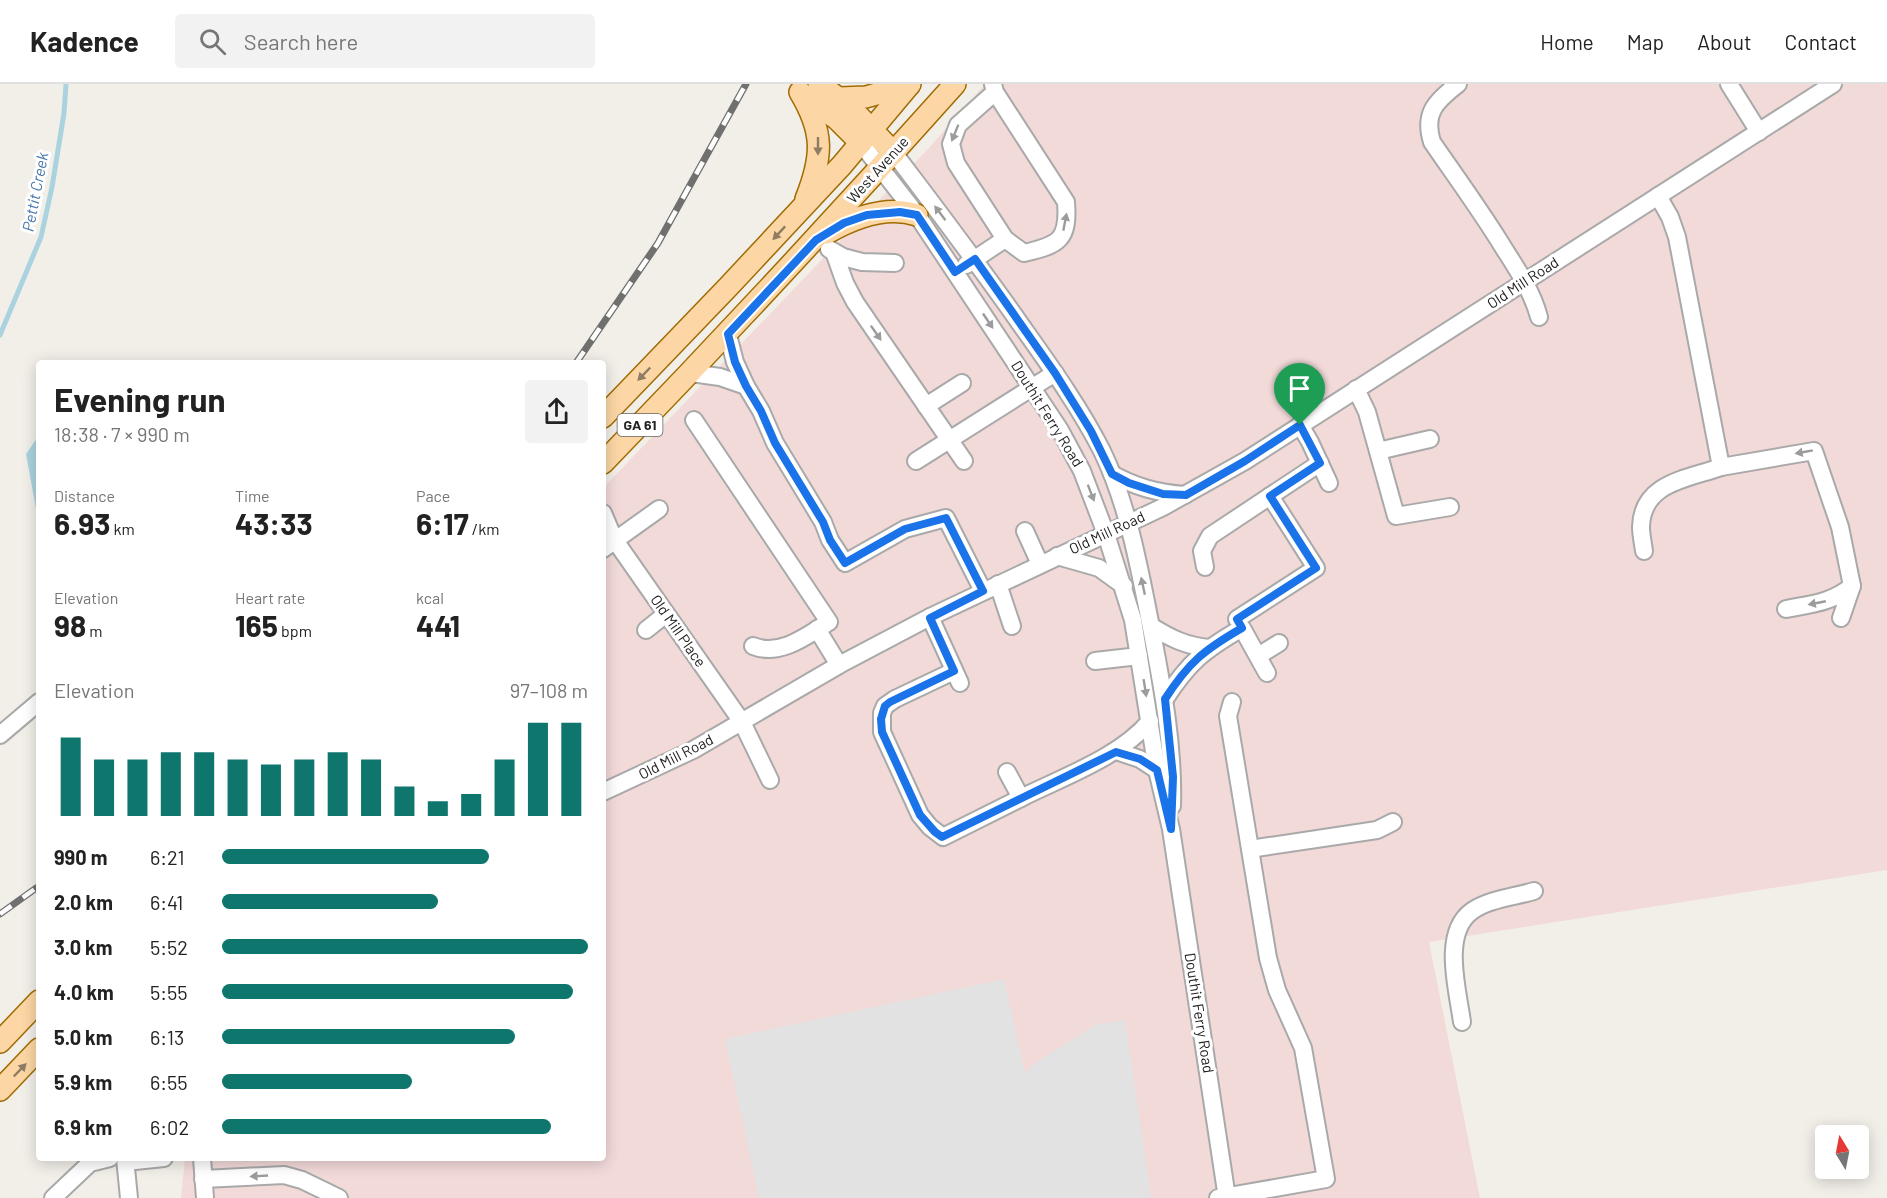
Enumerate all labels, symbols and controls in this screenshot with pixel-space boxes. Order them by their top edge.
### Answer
search box [175,14,595,68]
text: Kadence [30,24,139,58]
icon: search [196,25,229,58]
text: Search here [244,28,358,54]
text: Home [1540,29,1594,54]
text: Map [1627,29,1664,54]
text: About [1697,29,1752,54]
text: Contact [1785,29,1857,54]
one-way arrow [950,125,960,143]
street label: West Avenue [843,132,912,206]
one-way arrow [813,137,823,156]
water label: Pettit Creek [18,150,52,233]
one-way arrow [934,205,946,220]
one-way arrow [1061,213,1070,232]
one-way arrow [772,225,786,240]
street label: Old Mill Road [1483,252,1562,312]
one-way arrow [982,312,993,329]
one-way arrow [870,324,882,340]
street label: Douthit Ferry Road [1008,357,1088,470]
pin [1274,363,1325,425]
one-way arrow [638,366,652,380]
icon: arrive [1283,372,1316,405]
text: Evening run [54,379,226,419]
button: share [525,380,588,443]
road number: GA 61 [618,414,662,436]
text: 18:38 · 7 × 990 m [54,422,190,446]
one-way arrow [1794,448,1813,457]
one-way arrow [1087,484,1096,502]
text: Distance [54,486,115,505]
text: Time [235,486,270,505]
text: Pace [416,486,450,505]
text: 6.93 [54,505,110,541]
text: 43:33 [235,505,313,541]
text: 6:17 [416,505,469,541]
street label: Old Mill Road [1066,507,1147,557]
text: km [110,519,135,538]
text: /km [469,519,499,538]
one-way arrow [1138,576,1147,595]
text: Elevation [54,588,118,607]
text: Heart rate [235,588,305,607]
text: kcal [416,588,444,607]
street label: Old Mill Place [647,591,710,670]
one-way arrow [1807,599,1826,608]
text: 98 [54,607,86,643]
text: 165 [235,607,278,643]
text: 441 [416,607,460,643]
text: m [86,621,103,640]
text: bpm [278,621,312,640]
text: Elevation [54,678,135,702]
text: 97–108 m [510,678,588,702]
one-way arrow [1140,679,1149,698]
street label: Old Mill Road [635,730,716,783]
text: 990 m [54,845,107,869]
text: 6:21 [150,845,185,869]
text: 2.0 km [54,890,113,914]
text: 6:41 [150,890,183,914]
text: 3.0 km [54,935,112,959]
text: 5:52 [150,935,188,959]
street label: Douthit Ferry Road [1182,951,1218,1074]
text: 4.0 km [54,980,114,1004]
text: 5:55 [150,980,188,1004]
text: 5.0 km [54,1025,112,1049]
text: 6:13 [150,1025,184,1049]
one-way arrow [12,1063,26,1077]
text: 5.9 km [54,1070,112,1094]
text: 6:55 [150,1070,188,1094]
text: 6.9 km [54,1115,112,1139]
text: 6:02 [150,1115,189,1139]
north arrow [1815,1125,1869,1179]
map controls [1815,1125,1869,1179]
one-way arrow [249,1171,268,1180]

